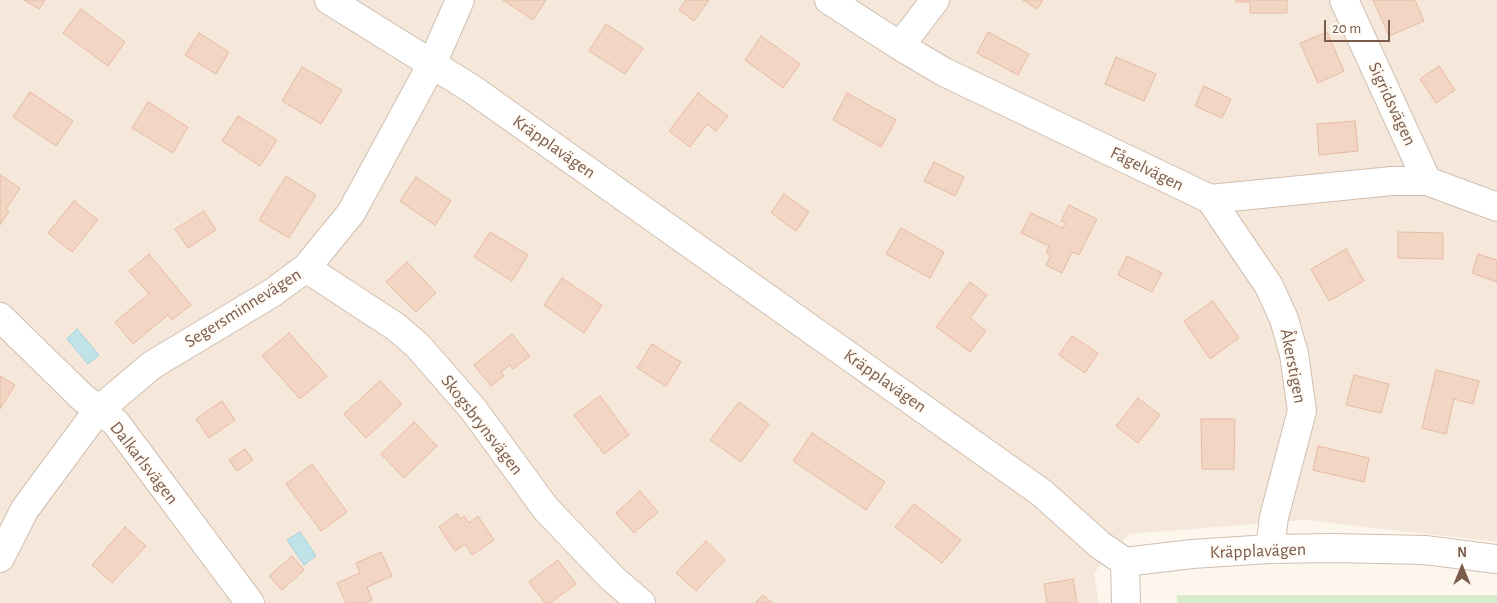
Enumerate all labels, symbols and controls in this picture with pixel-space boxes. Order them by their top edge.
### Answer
scale bar [1327,10,1393,42]
text: 20 m [1332,21,1361,36]
street label: Sigridsvägen [1363,59,1421,149]
street label: Kräpplavägen [508,110,600,184]
street label: Fågelvägen [1107,142,1187,196]
street label: Segersminnevägen [181,264,305,352]
street label: Åkerstigen [1275,327,1311,405]
street label: Kräpplavägen [839,344,931,418]
street label: Skogsbrynsvägen [436,371,528,479]
street label: Dalkarlsvägen [105,417,183,509]
street label: Kräpplavägen [1209,539,1307,563]
north arrow [1437,543,1487,593]
text: N [1457,546,1467,560]

